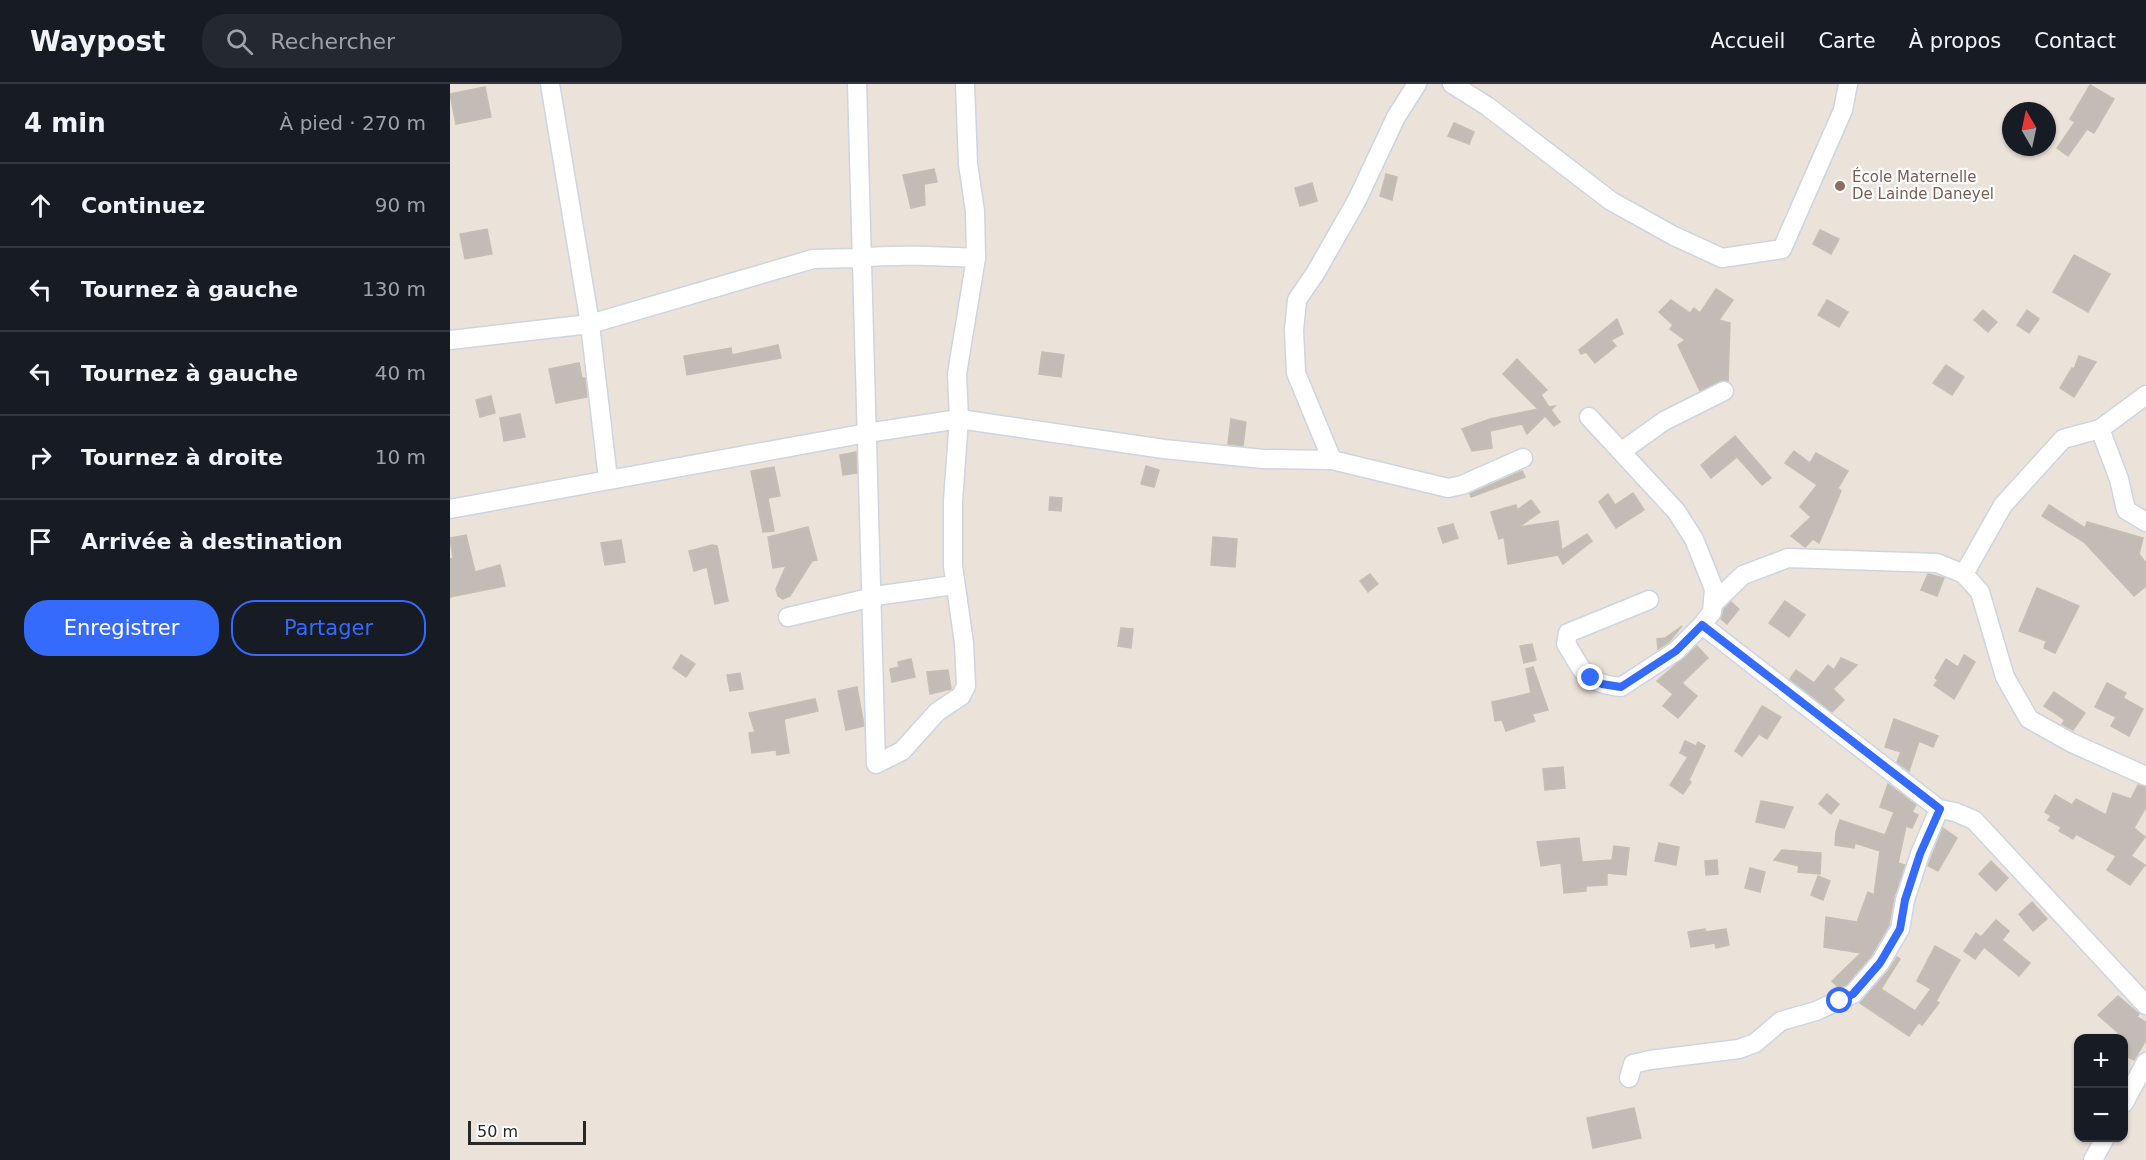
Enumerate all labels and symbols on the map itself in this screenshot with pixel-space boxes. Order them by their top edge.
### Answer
north arrow [2002,102,2056,156]
place label: École Maternelle De Lainde Daneyel [1852,167,1994,203]
marker: École Maternelle De Lainde Daneyel [1833,179,1847,193]
route end [1577,664,1603,690]
route start [1826,987,1852,1013]
scale bar [468,1118,586,1146]

